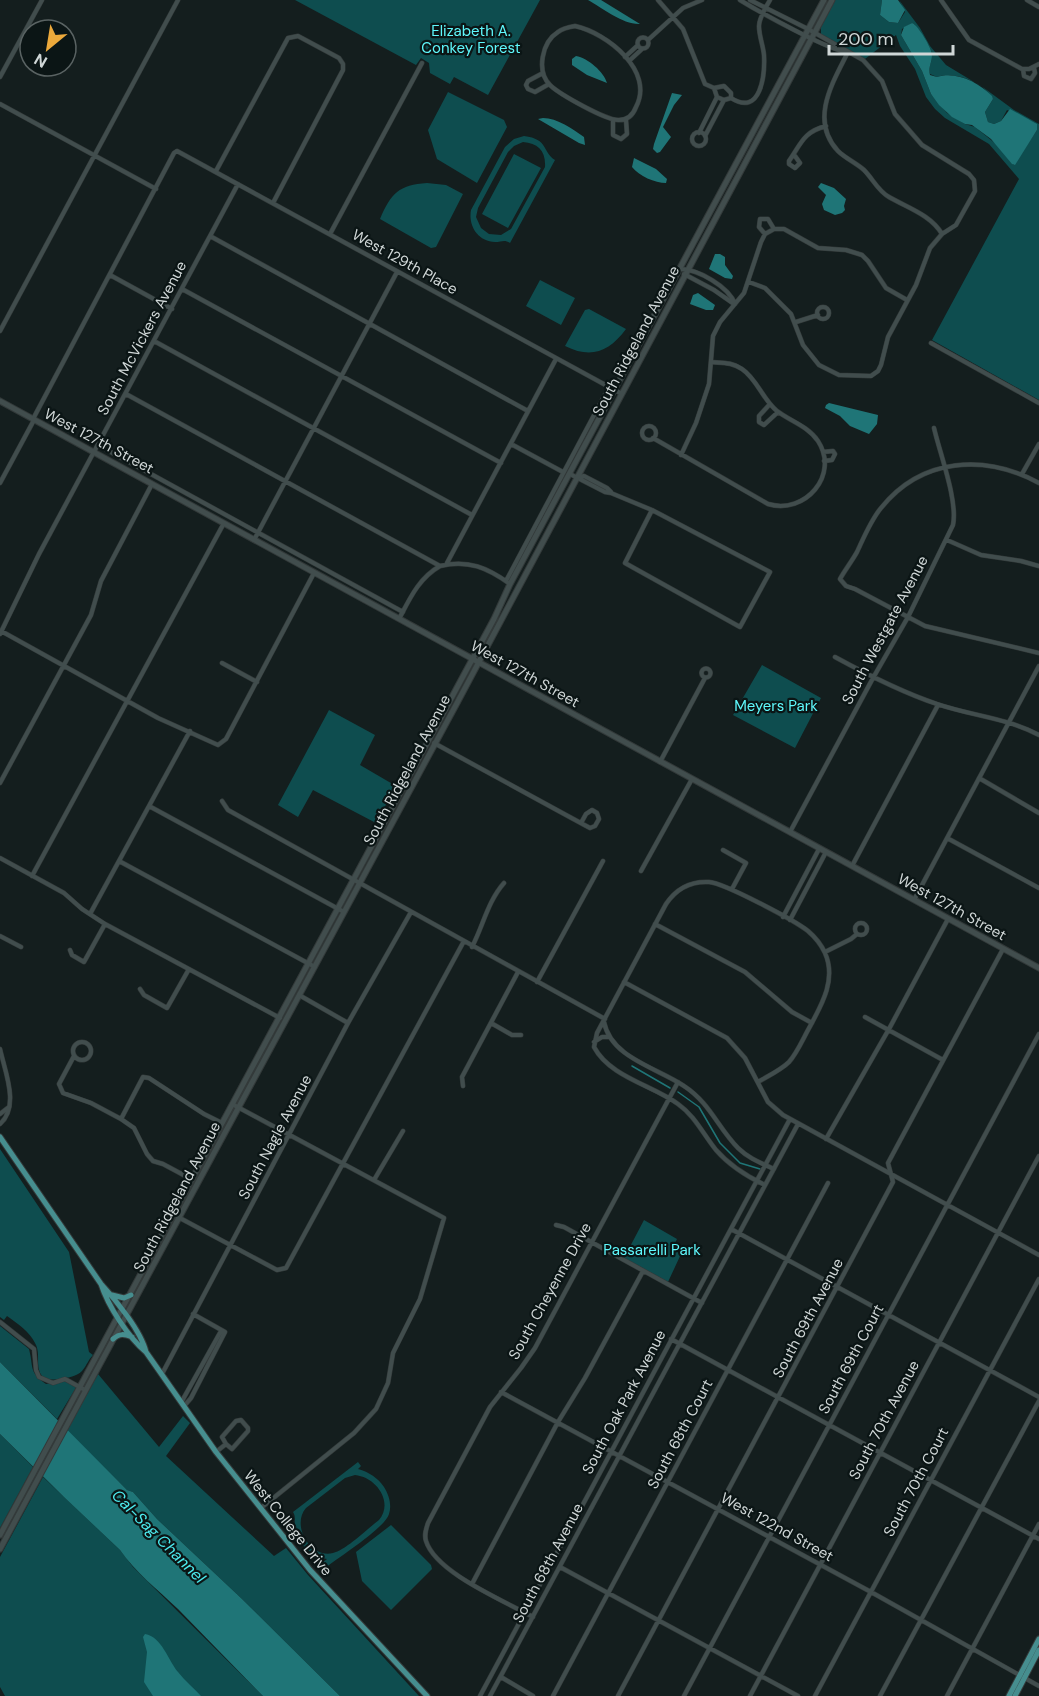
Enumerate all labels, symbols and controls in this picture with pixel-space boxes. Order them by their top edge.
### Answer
north arrow [18,18,78,78]
scale bar [829,18,954,56]
park label: Elizabeth A. Conkey Forest [421,21,521,58]
text: 200 m [838,27,894,51]
text: N [30,49,51,73]
street label: West 129th Place [349,225,461,299]
street label: South McVickers Avenue [93,258,191,418]
street label: South Ridgeland Avenue [588,262,684,420]
street label: West 127th Street [41,404,157,478]
street label: South Westgate Avenue [837,552,933,708]
street label: West 127th Street [467,636,583,712]
street label: South Ridgeland Avenue [359,691,455,849]
park label: Meyers Park [734,696,818,716]
street label: West 127th Street [894,869,1010,945]
street label: South Nagle Avenue [234,1071,316,1203]
street label: South Ridgeland Avenue [129,1118,225,1276]
street label: South Cheyenne Drive [504,1219,596,1363]
park label: Passarelli Park [603,1240,701,1260]
street label: South 69th Avenue [768,1255,848,1381]
street label: South 69th Court [814,1301,888,1417]
street label: South Oak Park Avenue [577,1326,671,1478]
street label: South 70th Avenue [844,1357,924,1483]
street label: South 68th Court [643,1376,717,1492]
street label: South 70th Court [879,1424,953,1540]
street label: West College Drive [239,1466,337,1580]
water label: Cal-Sag Channel [107,1485,210,1588]
street label: West 122nd Street [717,1488,837,1566]
street label: South 68th Avenue [508,1500,588,1626]

